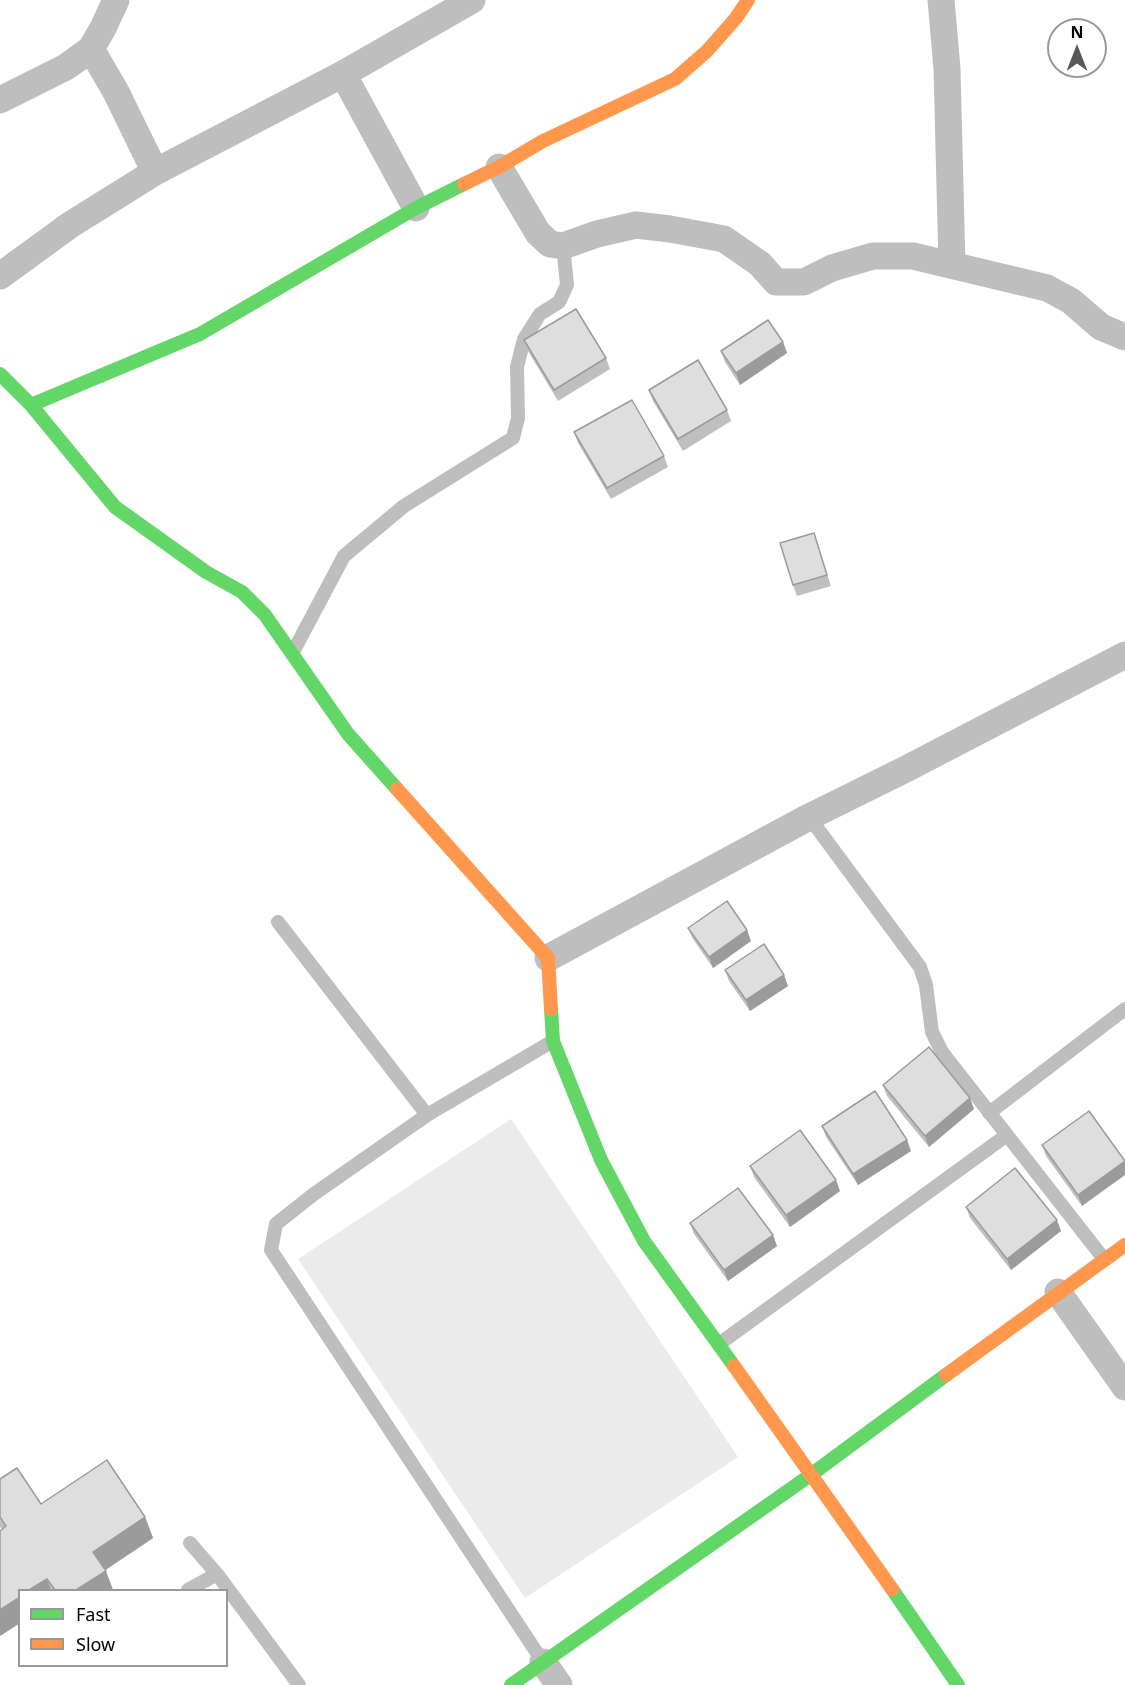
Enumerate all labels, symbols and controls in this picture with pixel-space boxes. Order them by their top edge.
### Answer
north arrow [1047,18,1107,78]
text: N [1070,21,1084,43]
legend [18,1589,228,1667]
text: Fast [76,1602,111,1626]
text: Slow [76,1632,115,1656]

